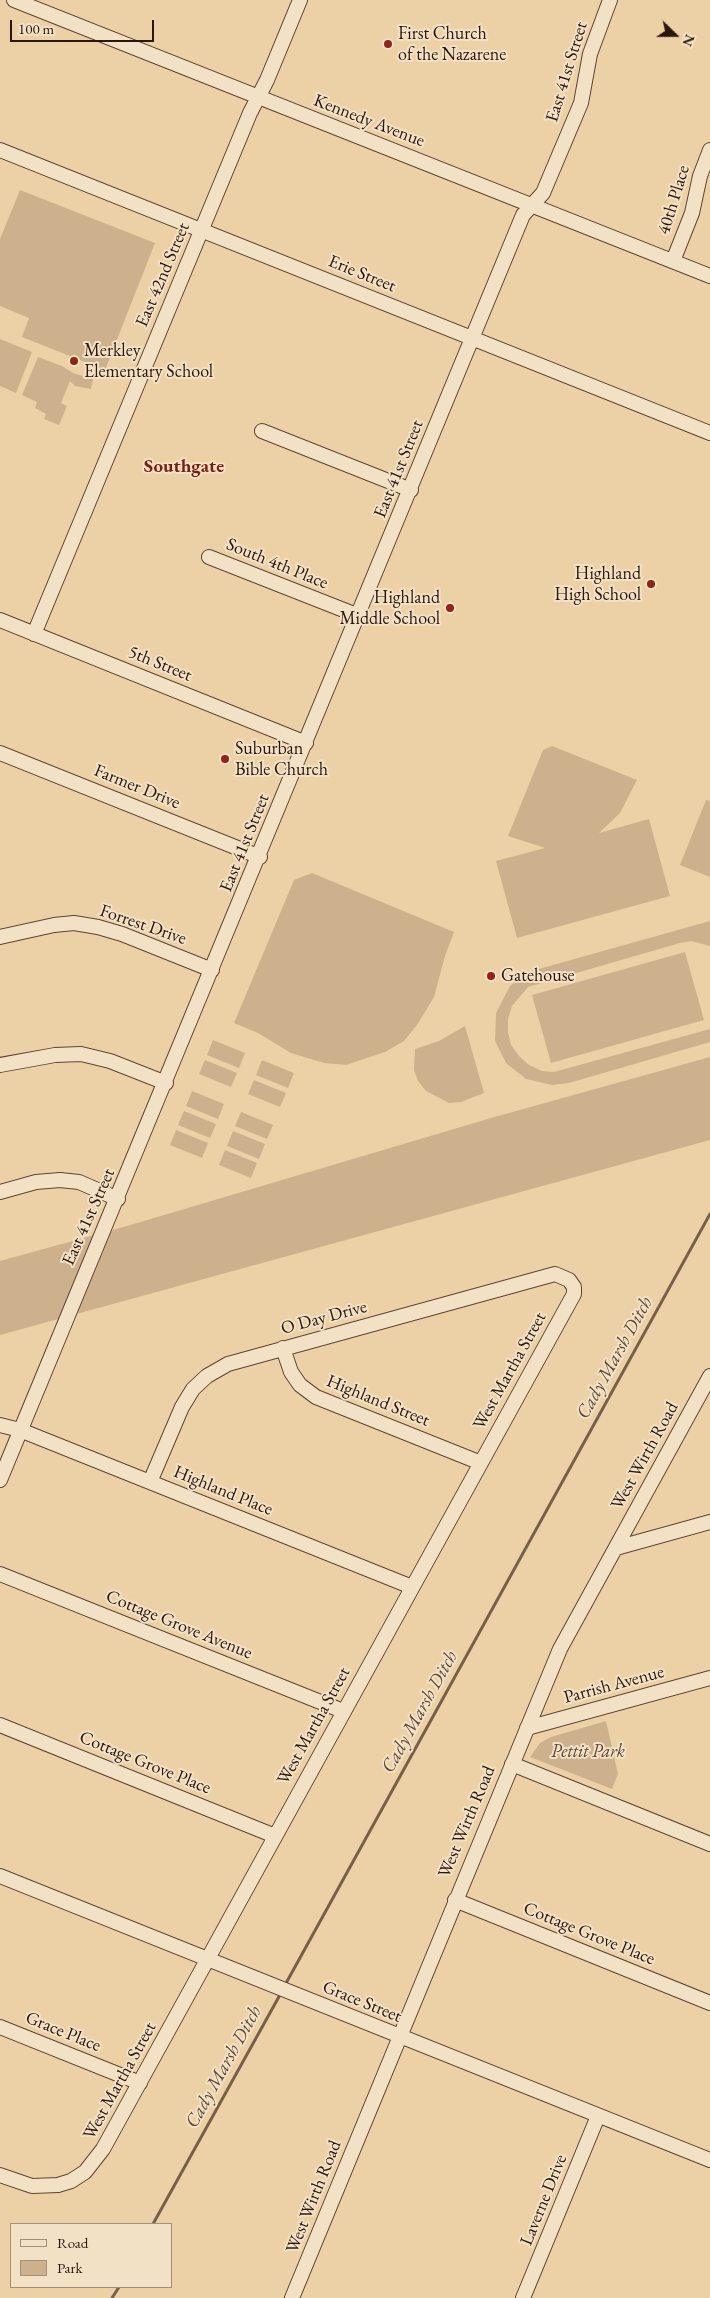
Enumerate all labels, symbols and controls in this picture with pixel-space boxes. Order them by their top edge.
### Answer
scale bar [12,10,156,42]
north arrow [650,10,700,60]
text: 100 m [18,19,54,38]
street label: East 41st Street [541,19,593,125]
place label: First Church of the Nazarene [398,23,506,66]
text: N [678,32,699,49]
marker: First Church of the Nazarene [382,38,394,50]
street label: Kennedy Avenue [310,90,428,152]
street label: 40th Place [653,163,695,237]
street label: East 42nd Street [131,220,195,330]
street label: Erie Street [325,251,399,297]
place label: Merkley Elementary School [84,340,213,382]
marker: Merkley Elementary School [68,355,80,367]
street label: East 41st Street [370,417,428,521]
district label: Southgate [144,456,224,478]
street label: South 4th Place [223,534,331,594]
place label: Highland High School [554,563,641,606]
marker: Highland High School [645,578,657,590]
place label: Highland Middle School [339,587,440,630]
marker: Highland Middle School [444,602,456,614]
street label: 5th Street [125,641,195,687]
place label: Suburban Bible Church [235,738,328,781]
marker: Suburban Bible Church [219,753,231,765]
street label: Farmer Drive [91,760,183,814]
street label: East 41st Street [216,791,274,895]
street label: Forrest Drive [97,900,189,950]
place label: Gatehouse [501,965,574,987]
marker: Gatehouse [485,970,497,982]
street label: East 41st Street [58,1165,120,1269]
water label: Cady Marsh Ditch [572,1293,658,1423]
street label: O Day Drive [279,1296,369,1340]
street label: West Martha Street [469,1308,551,1434]
street label: Highland Street [323,1371,433,1431]
street label: West Wirth Road [607,1398,683,1514]
street label: Highland Place [170,1461,276,1521]
street label: Cottage Grove Avenue [103,1586,255,1664]
water label: Cady Marsh Ditch [377,1647,463,1777]
street label: Parrish Avenue [561,1661,667,1709]
street label: West Martha Street [273,1663,355,1789]
street label: Cottage Grove Place [76,1727,214,1799]
park label: Pettit Park [551,1741,625,1763]
street label: West Wirth Road [434,1763,500,1881]
street label: Cottage Grove Place [520,1898,658,1970]
street label: Grace Street [319,1976,405,2028]
water label: Cady Marsh Ditch [181,2002,267,2132]
street label: Grace Place [22,2007,104,2057]
street label: West Martha Street [79,2018,161,2144]
street label: West Wirth Road [282,2138,346,2256]
street label: Laverne Drive [516,2151,572,2249]
legend [10,2223,172,2288]
text: Road [57,2233,88,2252]
text: Park [57,2258,83,2277]

